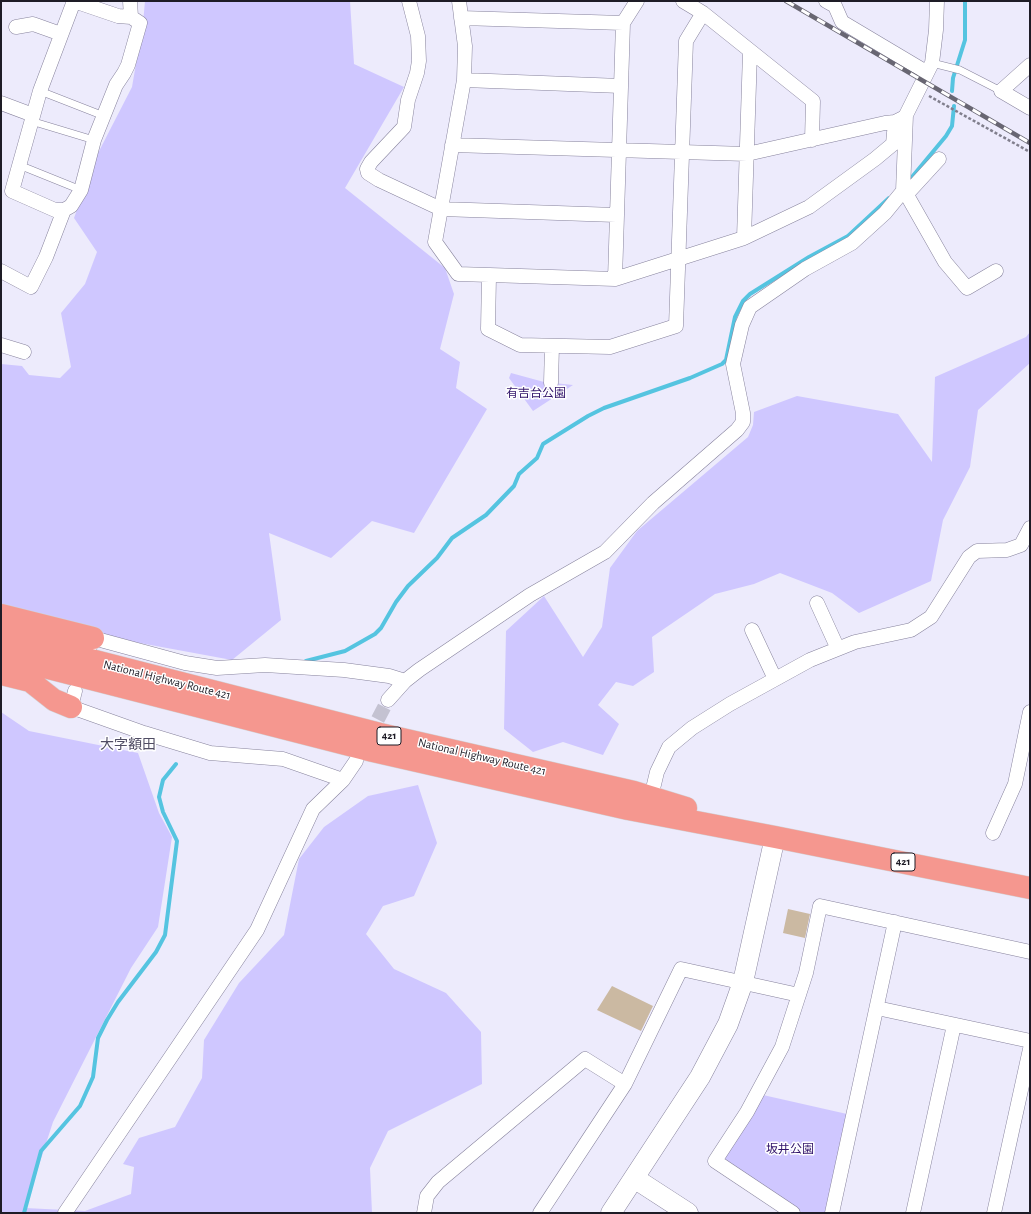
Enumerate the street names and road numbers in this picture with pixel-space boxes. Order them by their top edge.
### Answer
street label: National Highway Route 421 [102,657,232,703]
road number: 421 [377,727,401,745]
street label: National Highway Route 421 [417,735,547,779]
road number: 421 [891,853,915,871]

